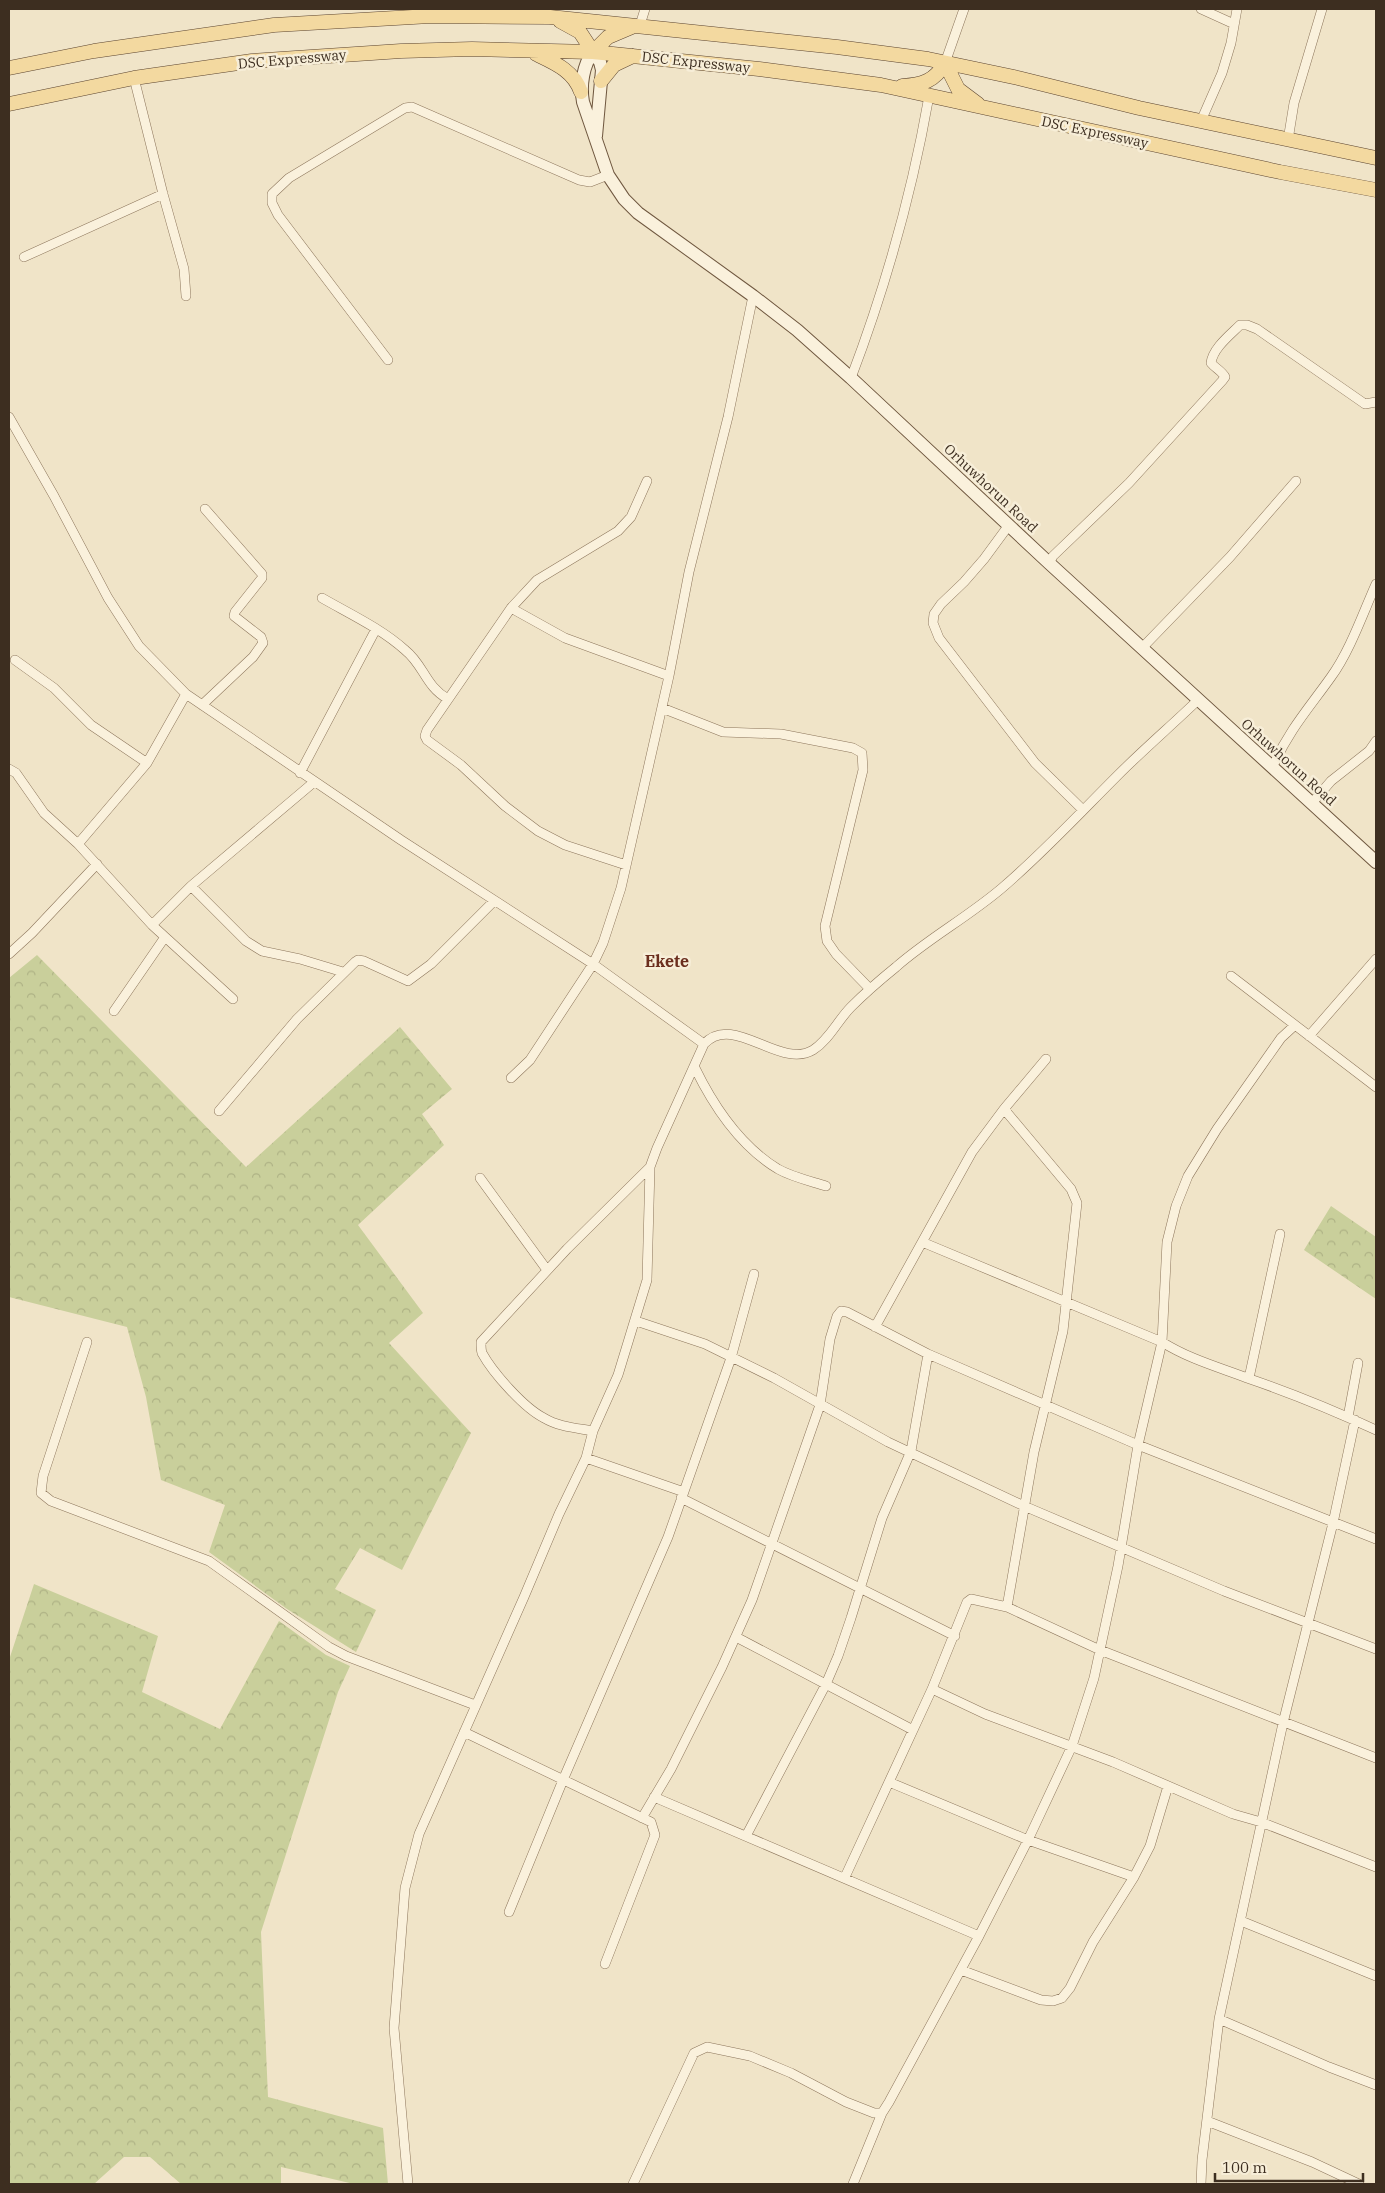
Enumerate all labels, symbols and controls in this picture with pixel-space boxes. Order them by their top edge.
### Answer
street label: DSC Expressway [237,45,348,73]
street label: DSC Expressway [641,47,752,77]
street label: DSC Expressway [1040,112,1151,152]
street label: Orhuwhorun Road [940,440,1042,536]
street label: Orhuwhorun Road [1238,715,1341,810]
district label: Ekete [645,951,689,971]
scale bar [1215,2150,1362,2182]
text: 100 m [1222,2158,1267,2177]

